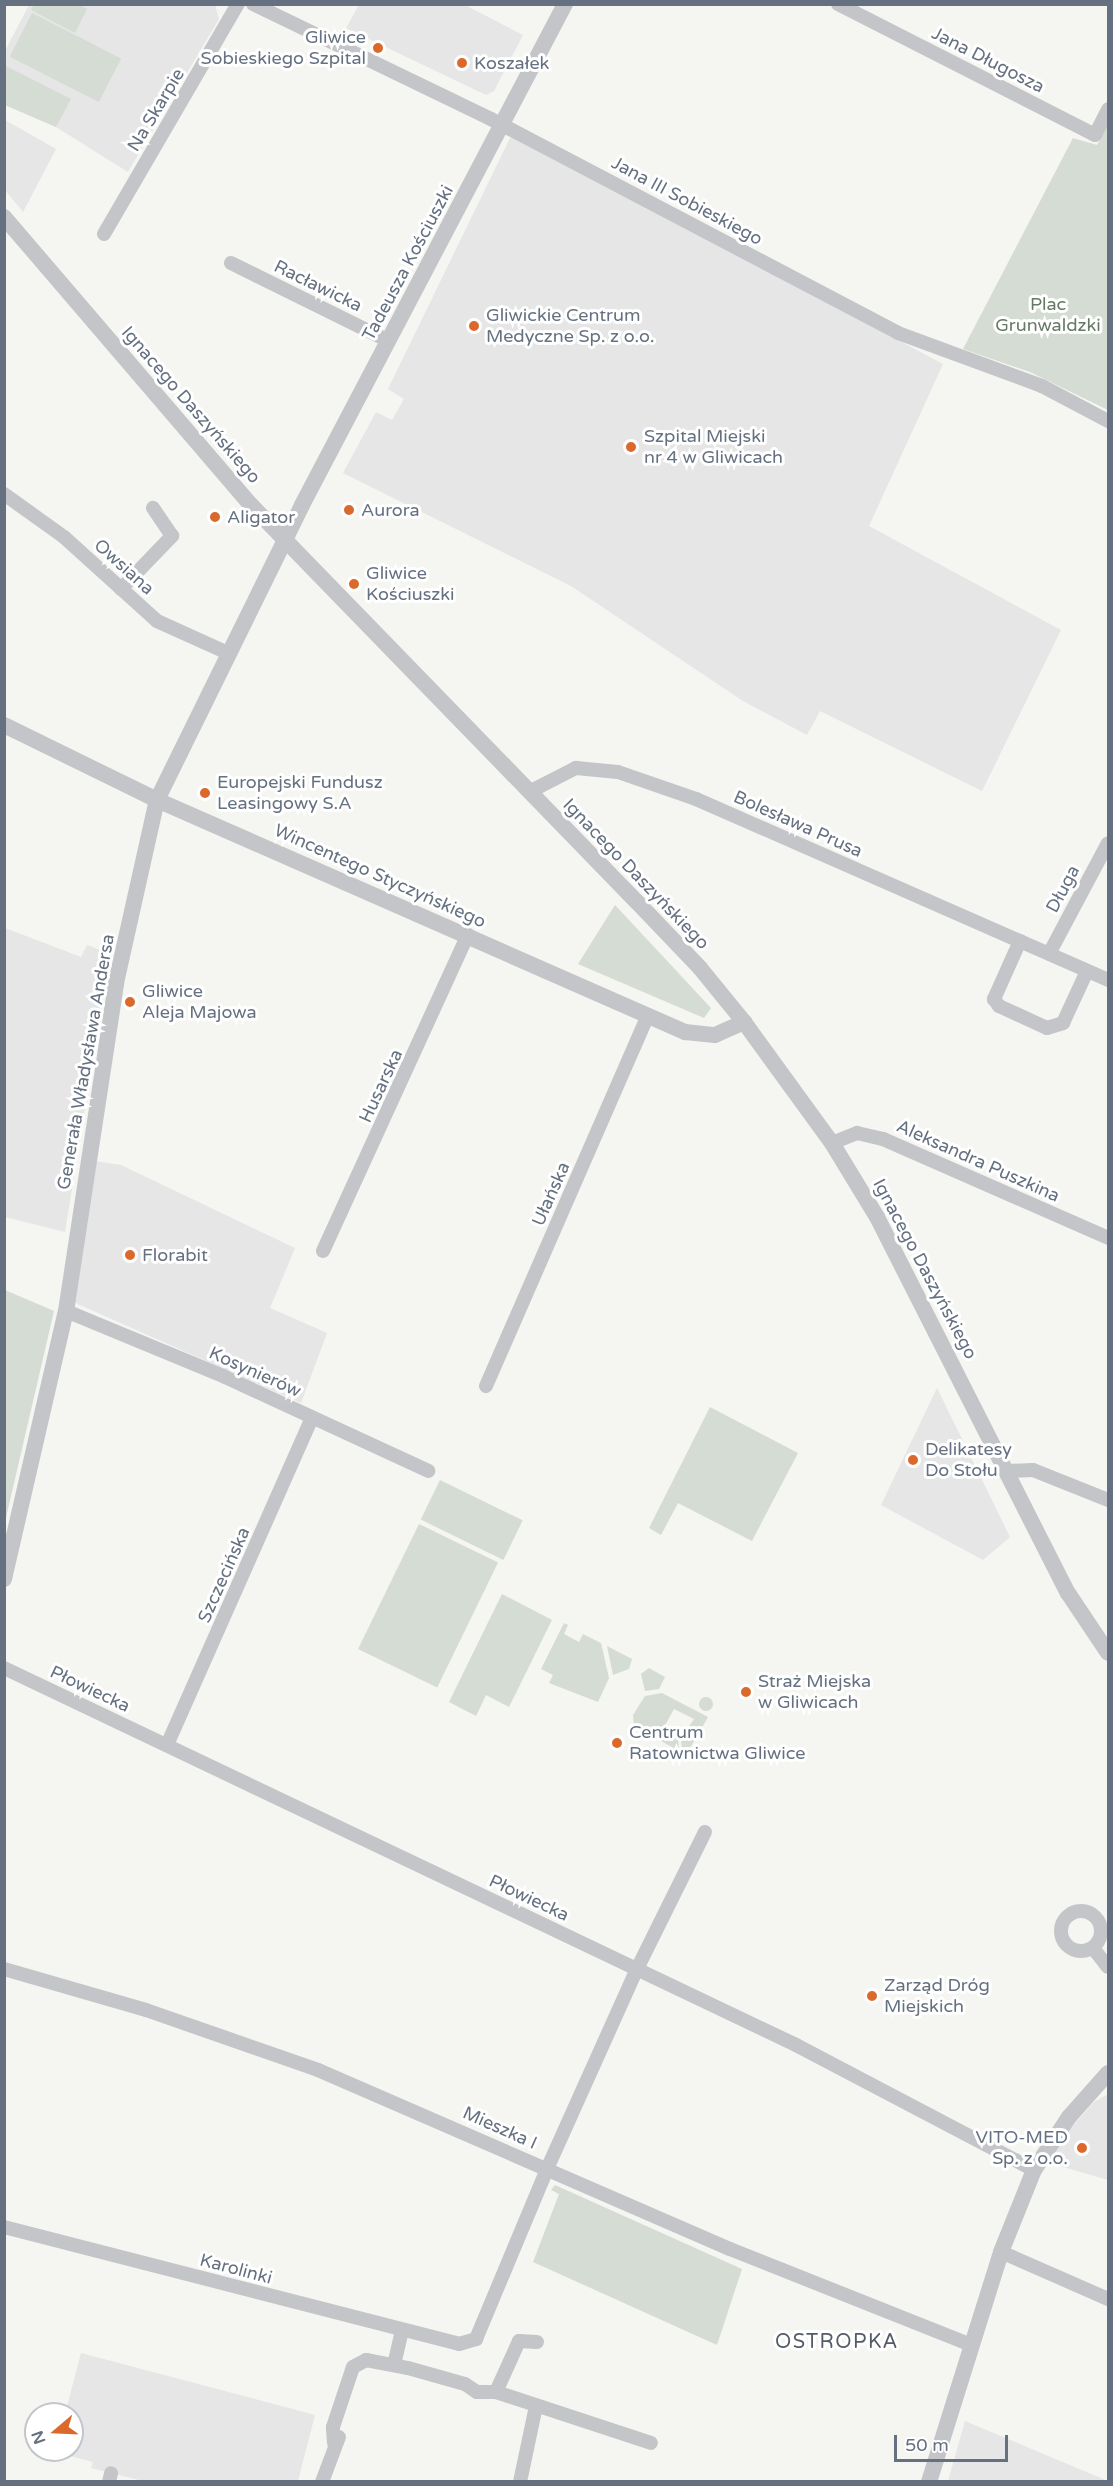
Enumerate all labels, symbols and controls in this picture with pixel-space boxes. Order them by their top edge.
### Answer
street label: Jana Długosza [928,22,1048,98]
place label: Gliwice Sobieskiego Szpital [200,27,366,70]
marker: Gliwice Sobieskiego Szpital [371,41,385,55]
place label: Koszałek [474,52,549,74]
marker: Koszałek [455,56,469,70]
street label: Na Skarpie [123,65,189,155]
street label: Jana III Sobieskiego [608,152,766,250]
street label: Tadeusza Kościuszki [358,182,458,344]
street label: Racławicka [270,255,366,317]
park label: Plac Grunwaldzki [995,294,1101,336]
place label: Gliwickie Centrum Medyczne Sp. z o.o. [486,305,654,348]
marker: Gliwickie Centrum Medyczne Sp. z o.o. [467,319,481,333]
street label: Ignacego Daszyńskiego [117,322,265,488]
place label: Szpital Miejski nr 4 w Gliwicach [644,426,783,468]
marker: Szpital Miejski nr 4 w Gliwicach [622,438,640,456]
place label: Aurora [361,499,420,521]
marker: Aurora [342,503,356,517]
place label: Aligator [227,506,295,528]
marker: Aligator [208,510,222,524]
street label: Owsiana [90,534,158,600]
place label: Gliwice Kościuszki [366,563,455,606]
marker: Gliwice Kościuszki [347,577,361,591]
place label: Europejski Fundusz Leasingowy S.A [217,772,383,814]
marker: Europejski Fundusz Leasingowy S.A [198,786,212,800]
street label: Bolesława Prusa [730,786,866,862]
street label: Ignacego Daszyńskiego [558,794,714,954]
street label: Wincentego Styczyńskiego [271,819,489,933]
street label: Długa [1042,862,1084,916]
street label: Generała Władysława Andersa [53,933,119,1191]
place label: Gliwice Aleja Majowa [142,981,257,1024]
marker: Gliwice Aleja Majowa [123,995,137,1009]
street label: Husarska [355,1046,407,1126]
street label: Aleksandra Puszkina [893,1115,1063,1207]
street label: Ułańska [527,1159,575,1229]
street label: Ignacego Daszyńskiego [868,1175,982,1363]
place label: Florabit [142,1244,208,1266]
marker: Florabit [123,1248,137,1262]
street label: Kosynierów [206,1342,304,1402]
place label: Delikatesy Do Stołu [925,1439,1012,1482]
marker: Delikatesy Do Stołu [906,1453,920,1467]
street label: Szczecińska [193,1524,255,1626]
street label: Płowiecka [47,1661,133,1717]
place label: Straż Miejska w Gliwicach [758,1671,871,1714]
marker: Straż Miejska w Gliwicach [739,1685,753,1699]
place label: Centrum Ratownictwa Gliwice [629,1722,805,1764]
marker: Centrum Ratownictwa Gliwice [610,1736,624,1750]
street label: Płowiecka [486,1870,572,1926]
place label: Zarząd Dróg Miejskich [884,1975,990,2018]
marker: Zarząd Dróg Miejskich [865,1989,879,2003]
street label: Mieszka I [460,2102,540,2154]
place label: VITO-MED Sp. z o.o. [975,2127,1068,2170]
marker: VITO-MED Sp. z o.o. [1073,2139,1091,2157]
street label: Karolinki [197,2249,275,2289]
district label: OSTROPKA [775,2330,899,2354]
north arrow [24,2402,84,2462]
scale bar [897,2423,1011,2461]
text: N [27,2428,50,2447]
text: 50 m [905,2434,949,2456]

